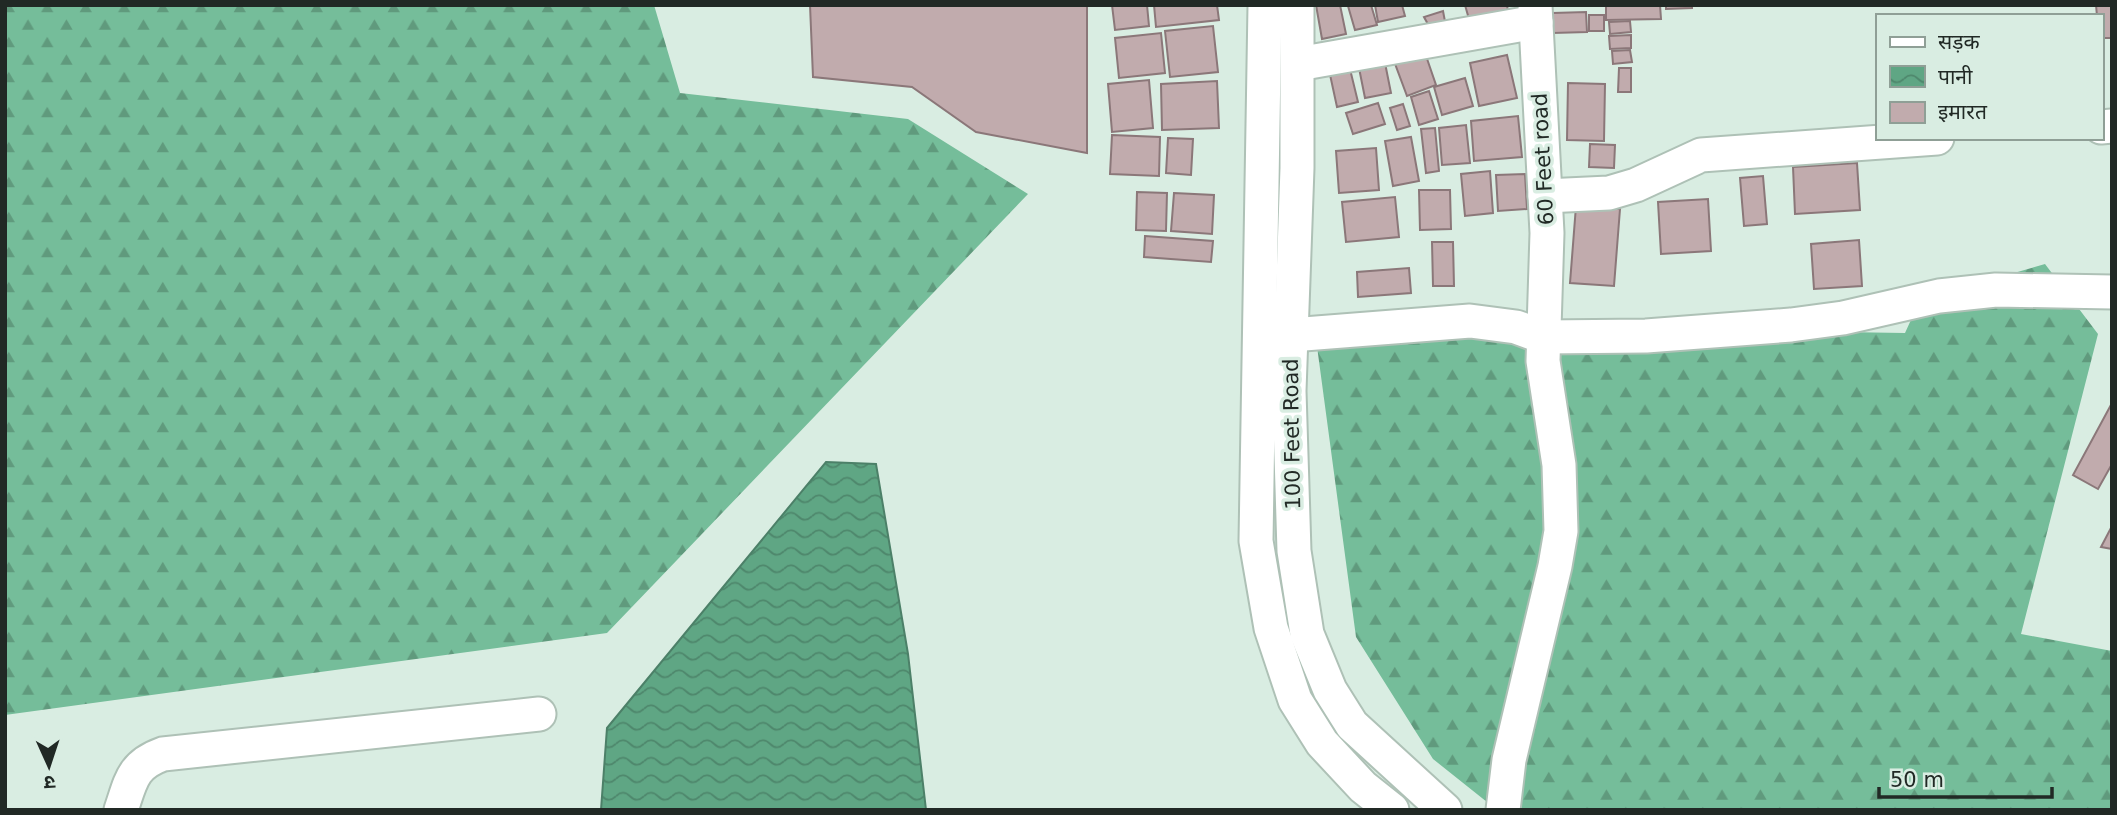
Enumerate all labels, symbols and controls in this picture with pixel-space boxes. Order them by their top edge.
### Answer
legend [1876,14,2103,140]
text: सड़क [1938,30,1980,54]
text: पानी [1938,65,1973,89]
street label: 60 Feet road [1528,92,1558,226]
text: इमारत [1938,100,1988,124]
street label: 100 Feet Road [1279,358,1305,510]
north arrow [14,731,84,801]
scale bar [1879,756,2052,800]
text: 50 m [1890,768,1944,792]
text: उ [43,772,56,794]

